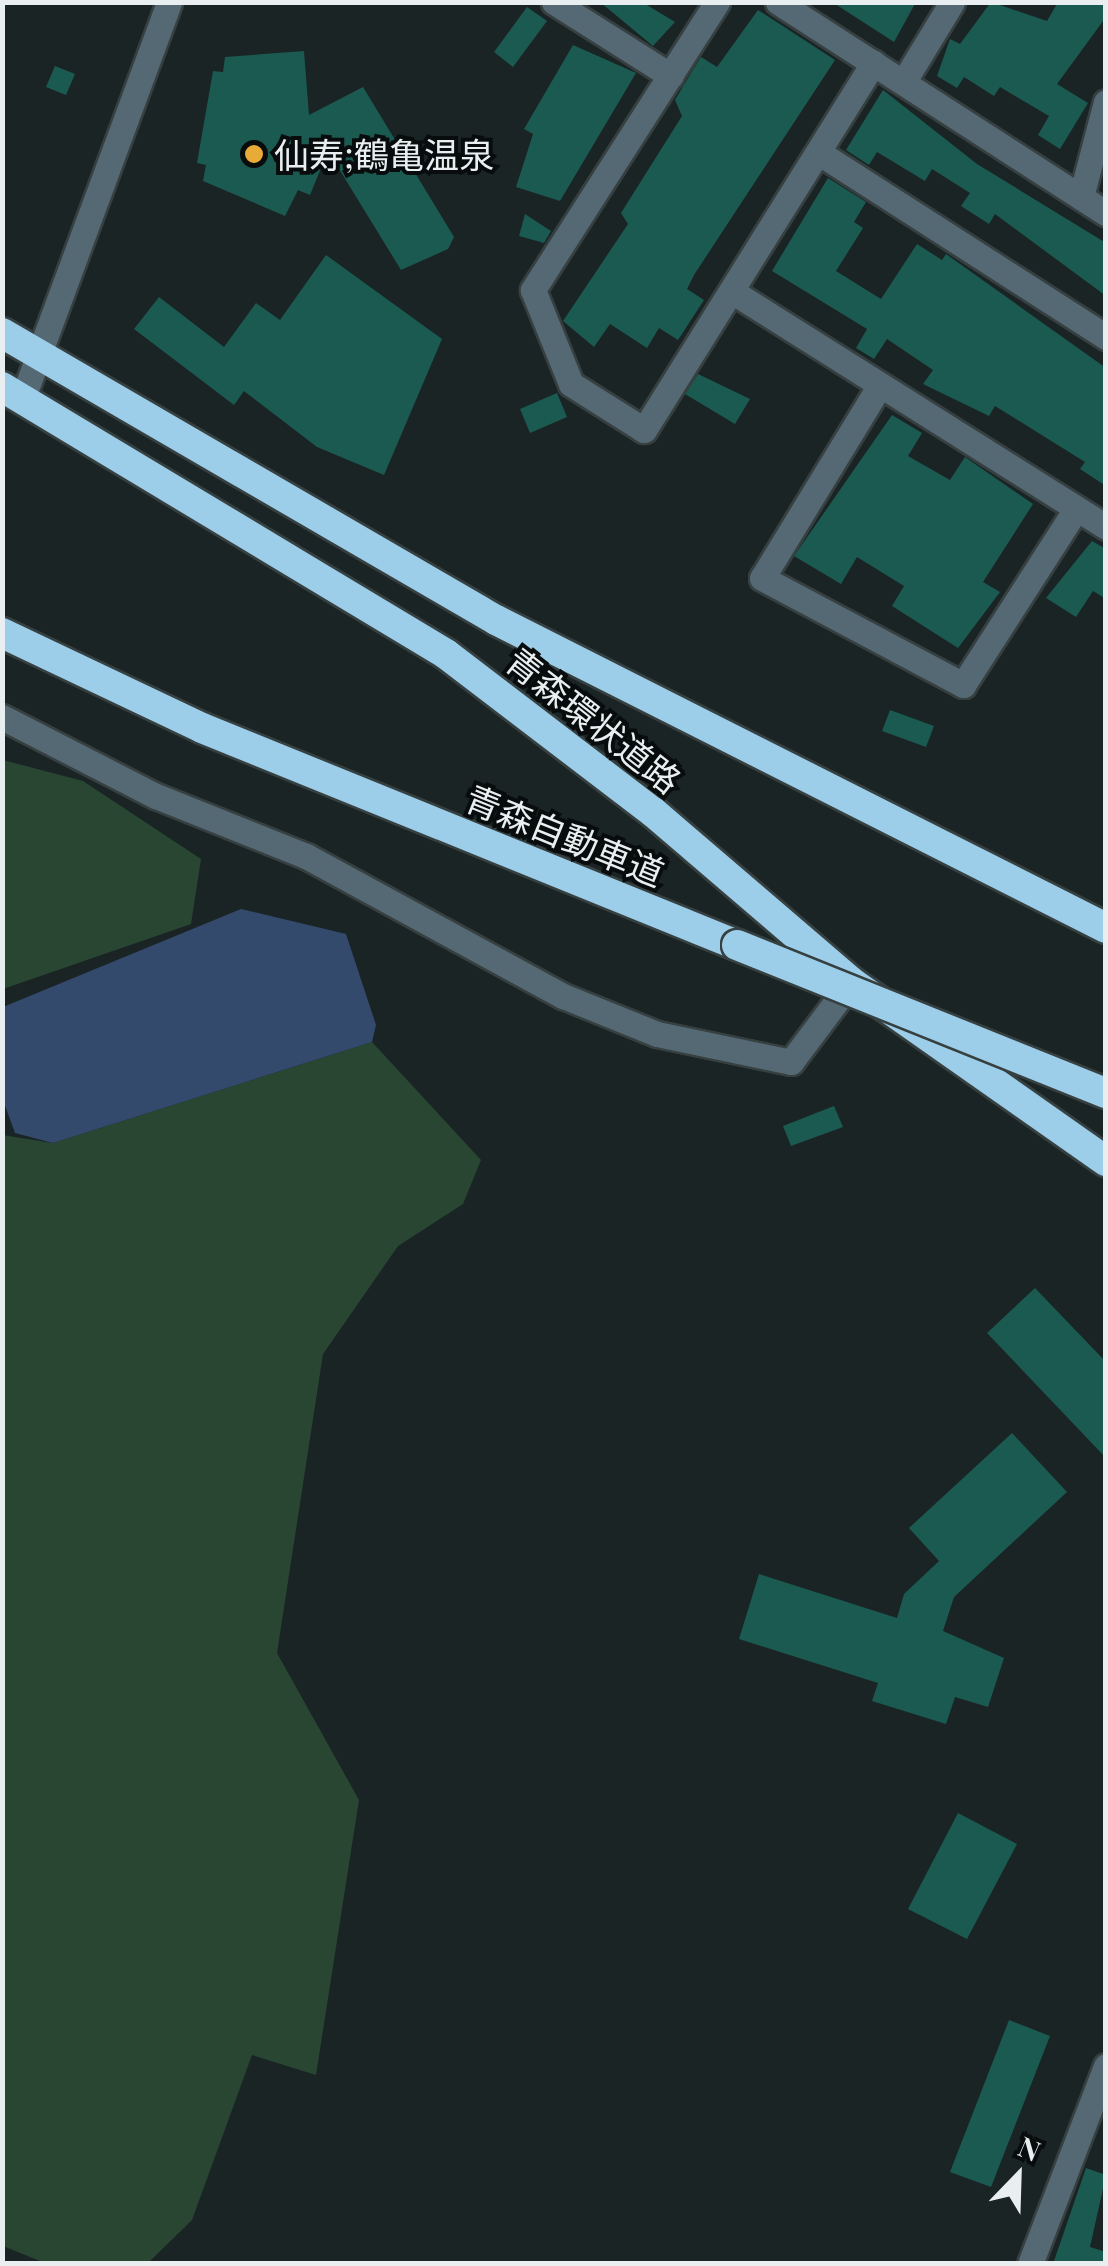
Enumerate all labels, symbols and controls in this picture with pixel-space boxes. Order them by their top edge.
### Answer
place label: 仙寿;鶴亀温泉 [274,133,494,175]
marker: 仙寿;鶴亀温泉 [243,143,265,165]
street label: 青森環状道路 [498,639,690,801]
street label: 青森自動車道 [460,776,670,894]
north arrow [968,2126,1068,2226]
text: N [1013,2127,1046,2169]

